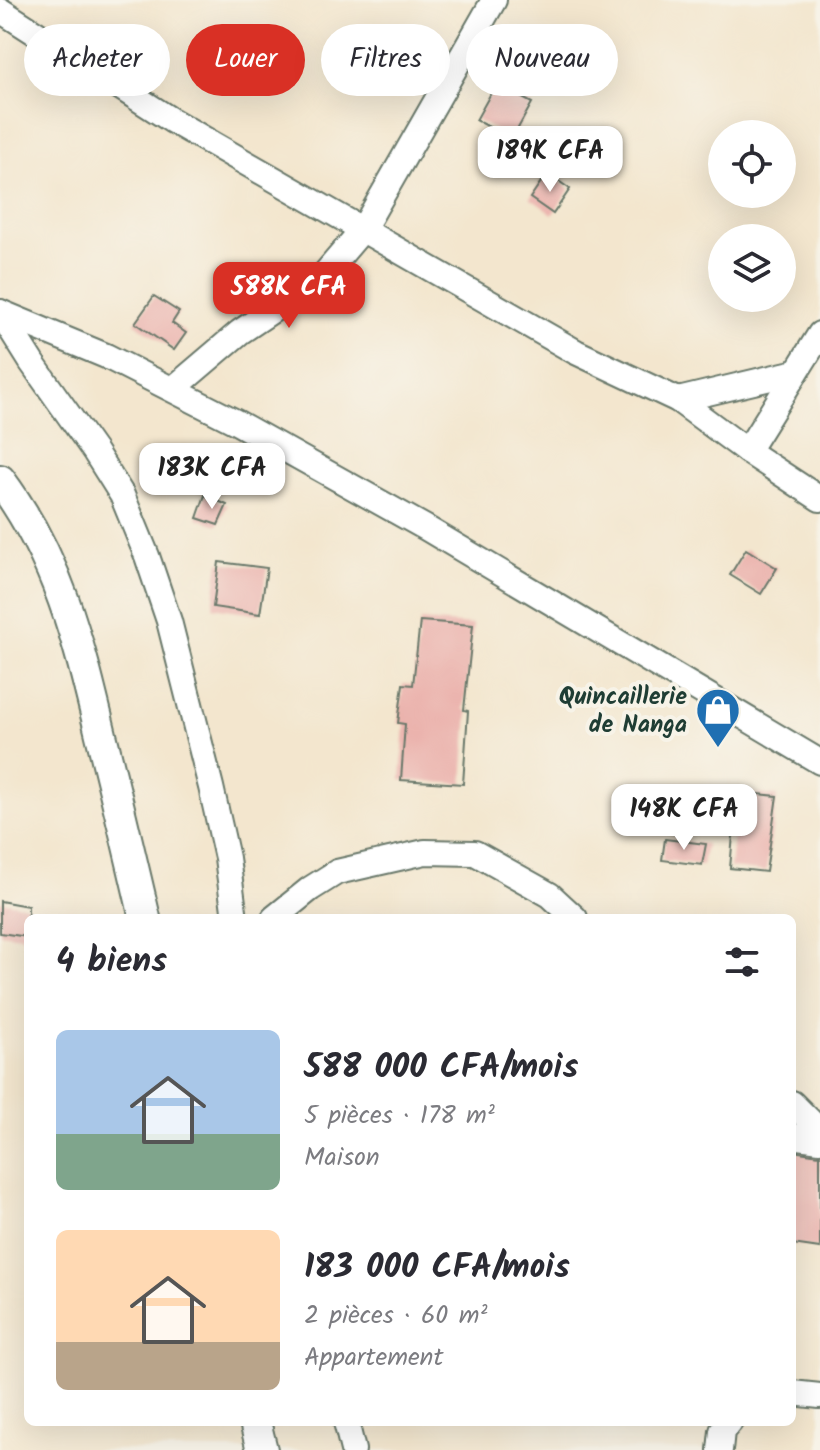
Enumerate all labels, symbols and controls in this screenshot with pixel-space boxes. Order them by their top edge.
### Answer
chip: Acheter [24,24,170,96]
chip: Louer [186,24,305,96]
chip: Filtres [321,24,450,96]
chip: Nouveau [466,24,618,96]
map controls [708,120,796,312]
button: locate [708,120,796,208]
pin: 189K CFA [467,126,633,194]
text: 189K CFA [496,131,604,173]
button: layers [708,224,796,312]
pin: 588K CFA [206,262,372,330]
text: 588K CFA [231,267,347,309]
pin: 183K CFA [129,443,295,511]
text: 183K CFA [157,448,267,490]
place label: Quincaillerie de Nanga [559,678,687,745]
shop icon: Quincaillerie de Nanga [694,686,742,749]
pin: 148K CFA [601,784,767,852]
text: 148K CFA [629,789,739,831]
text: 4 biens [56,935,167,989]
icon: filters [720,940,764,984]
text: 588 000 CFA/mois [304,1041,578,1095]
icon: home [120,1062,216,1158]
text: 5 pièces · 178 m² [304,1095,495,1137]
text: Maison [304,1137,380,1179]
text: 183 000 CFA/mois [304,1241,570,1295]
icon: home [120,1262,216,1358]
text: 2 pièces · 60 m² [304,1295,487,1337]
text: Appartement [304,1337,444,1379]

